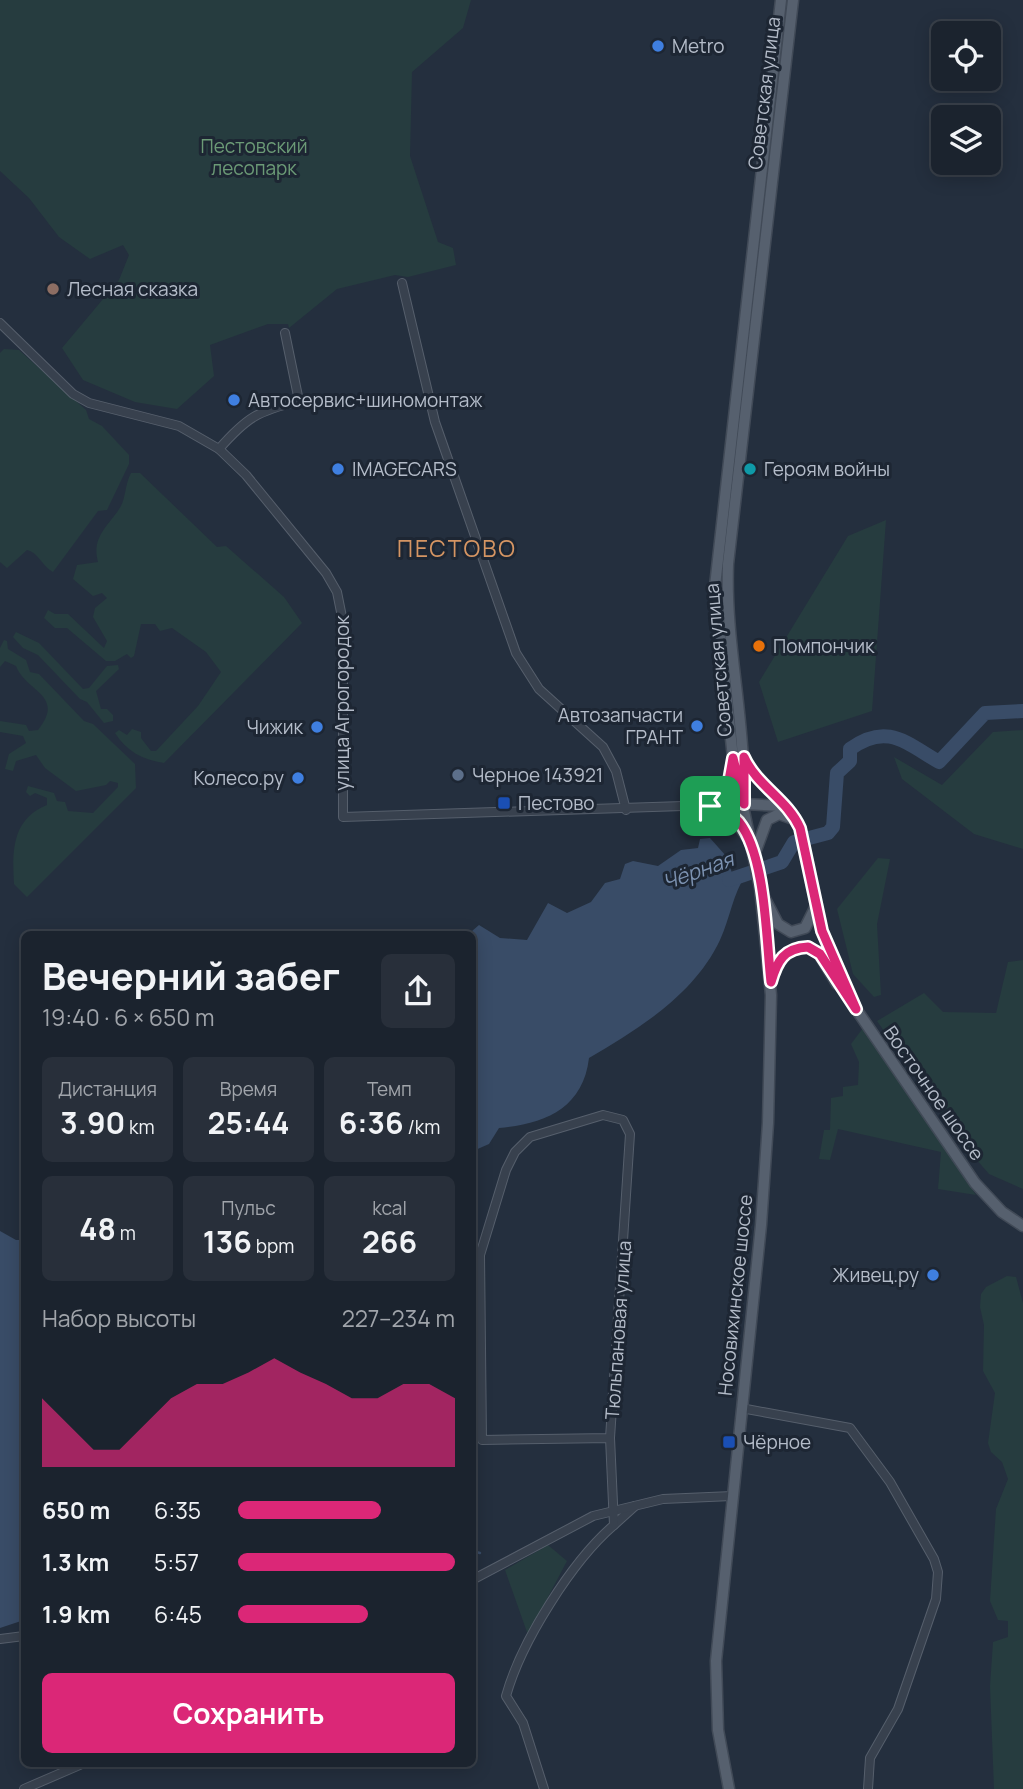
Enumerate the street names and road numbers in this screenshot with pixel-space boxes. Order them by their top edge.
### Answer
street label: Советская улица [742,15,786,171]
street label: Советская улица [698,582,738,738]
street label: улица Агрогородок [329,615,355,791]
street label: Восточное шоссе [878,1020,990,1166]
street label: Носовихинское шоссе [712,1193,758,1397]
street label: Тюльпановая улица [599,1239,637,1421]

